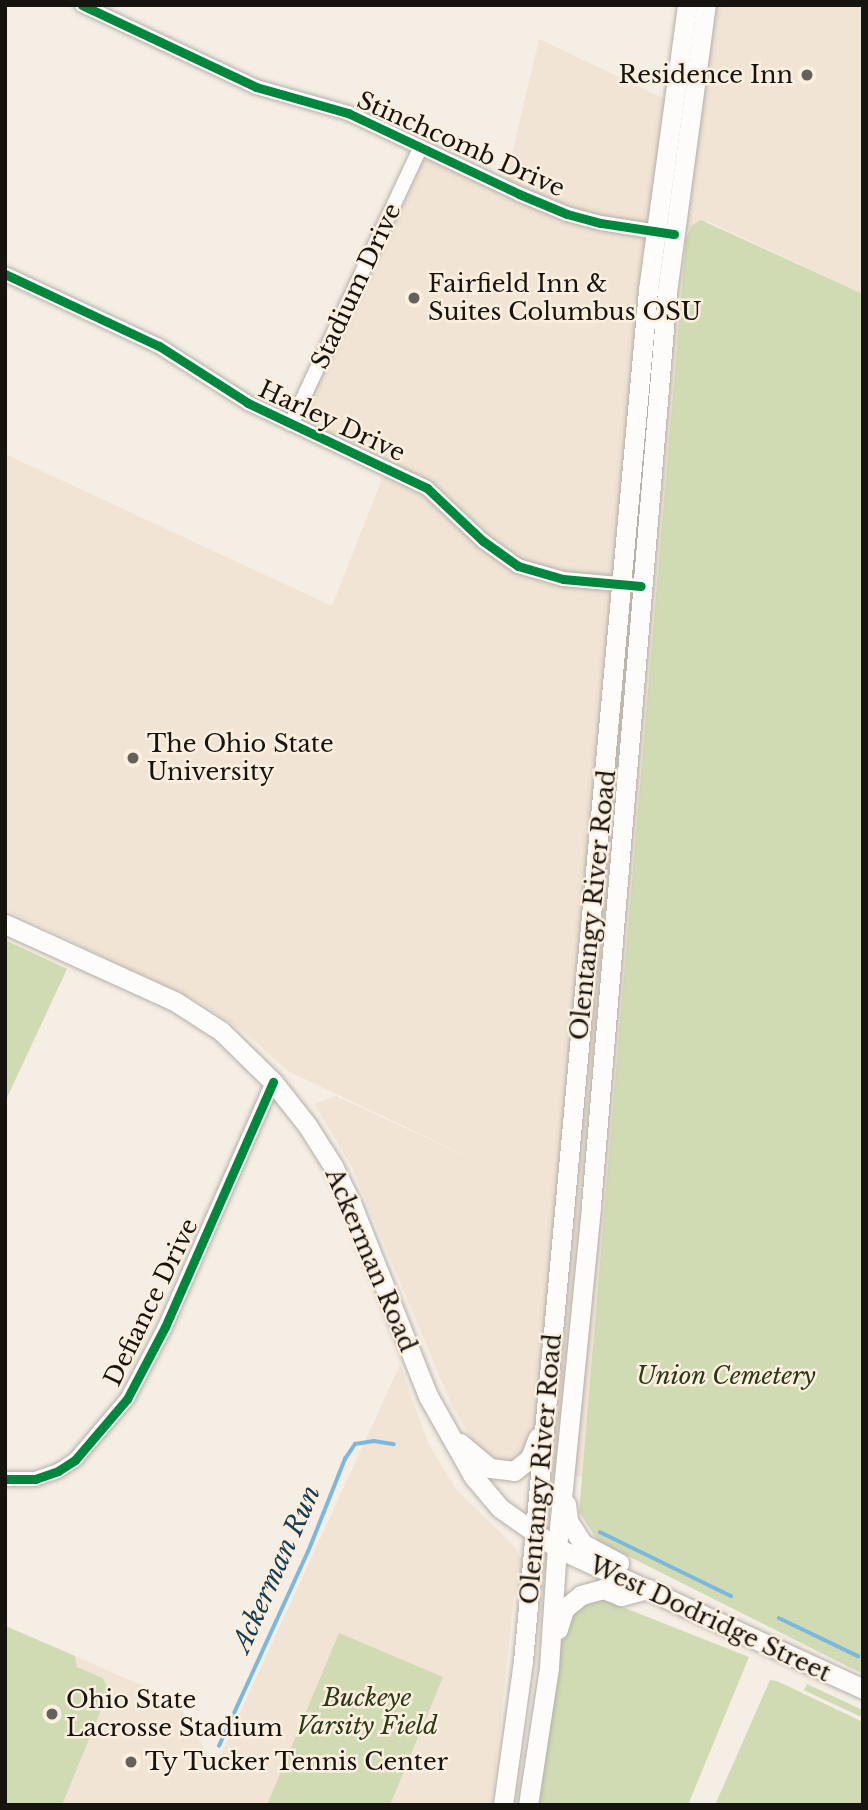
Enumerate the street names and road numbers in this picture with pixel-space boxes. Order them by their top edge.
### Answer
street label: Stinchcomb Drive [353,85,569,203]
street label: Stadium Drive [305,199,407,373]
street label: Harley Drive [254,374,410,468]
street label: Olentangy River Road [564,768,622,1042]
street label: Ackerman Road [319,1164,423,1356]
street label: Defiance Drive [98,1214,204,1390]
street label: Olentangy River Road [515,1332,567,1606]
street label: West Dodridge Street [585,1550,835,1688]

